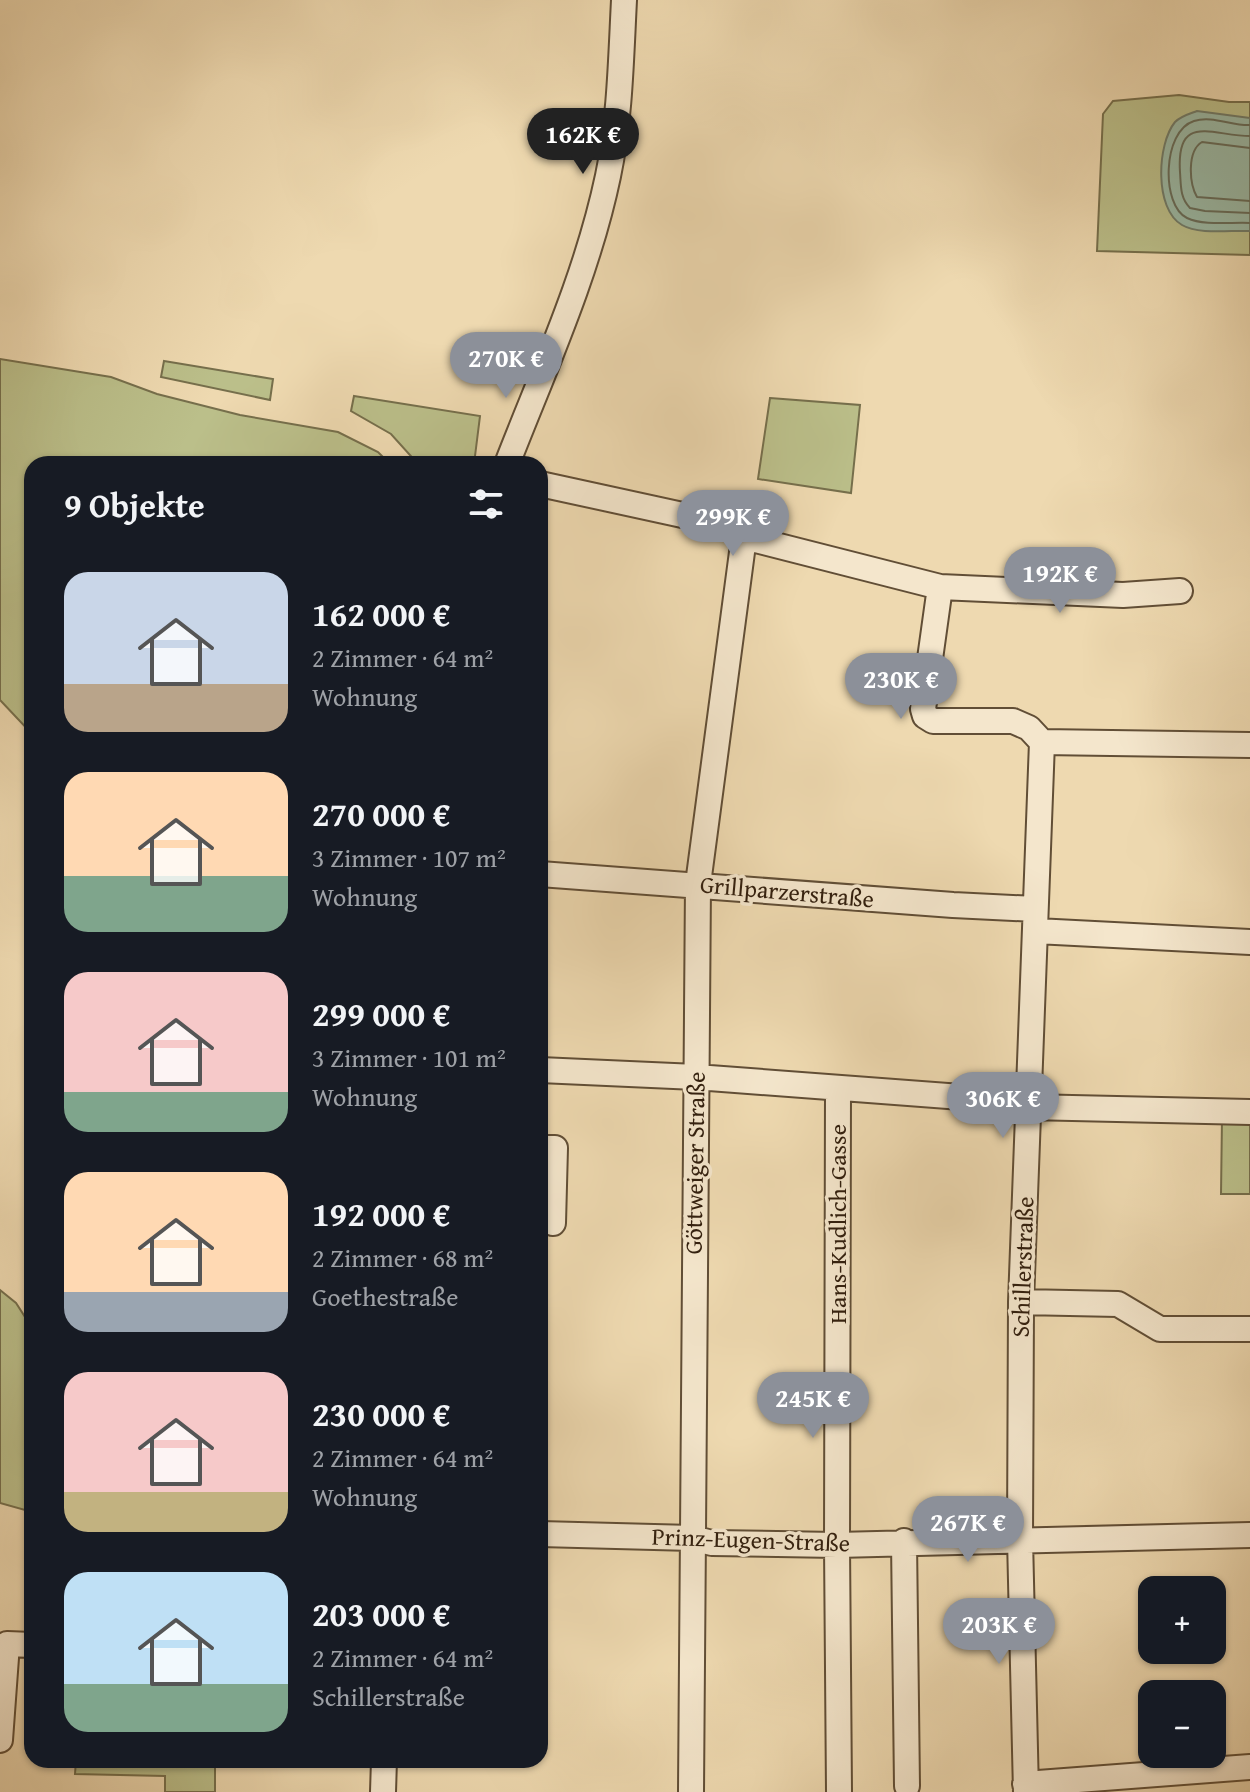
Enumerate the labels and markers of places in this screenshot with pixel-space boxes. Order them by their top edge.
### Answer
pin: 162K € [518,108,648,176]
pin: 270K € [441,332,571,400]
pin: 299K € [668,490,798,558]
pin: 192K € [995,547,1125,615]
pin: 230K € [836,653,966,721]
pin: 306K € [938,1072,1068,1140]
pin: 245K € [748,1372,878,1440]
pin: 267K € [903,1496,1033,1564]
pin: 203K € [934,1598,1064,1666]

